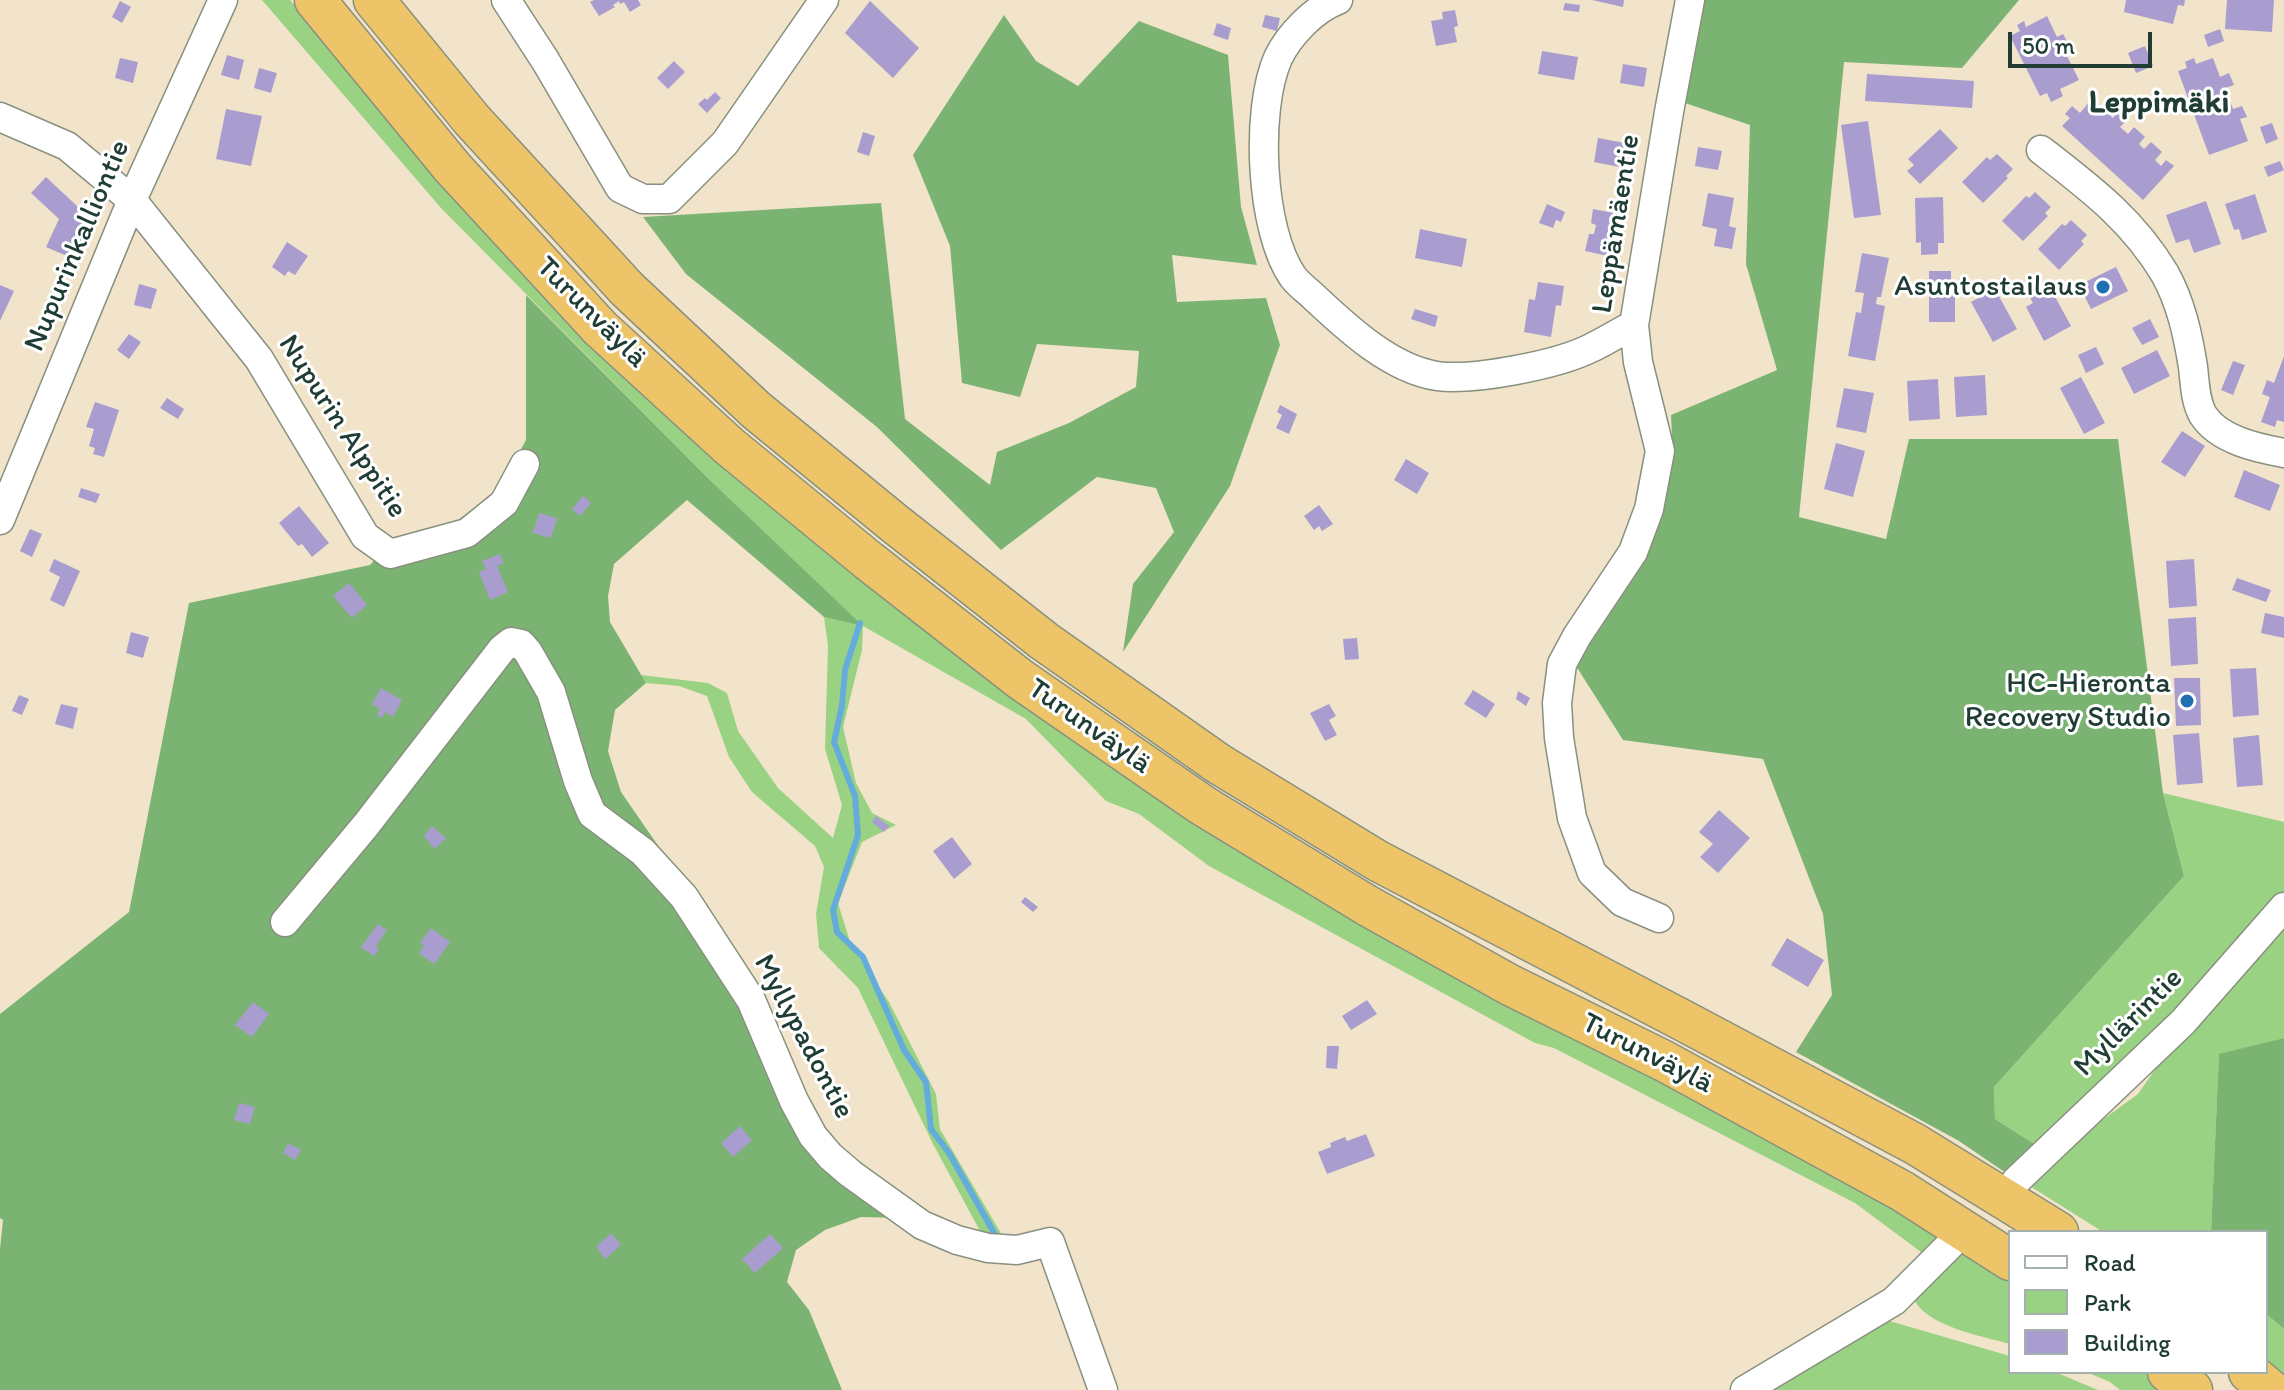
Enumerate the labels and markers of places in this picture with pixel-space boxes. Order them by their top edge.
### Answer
place label: Asuntostailaus [1894,269,2087,305]
marker: Asuntostailaus [2094,278,2112,296]
place label: HC-Hieronta Recovery Studio [1965,666,2171,736]
marker: HC-Hieronta Recovery Studio [2178,692,2196,710]

